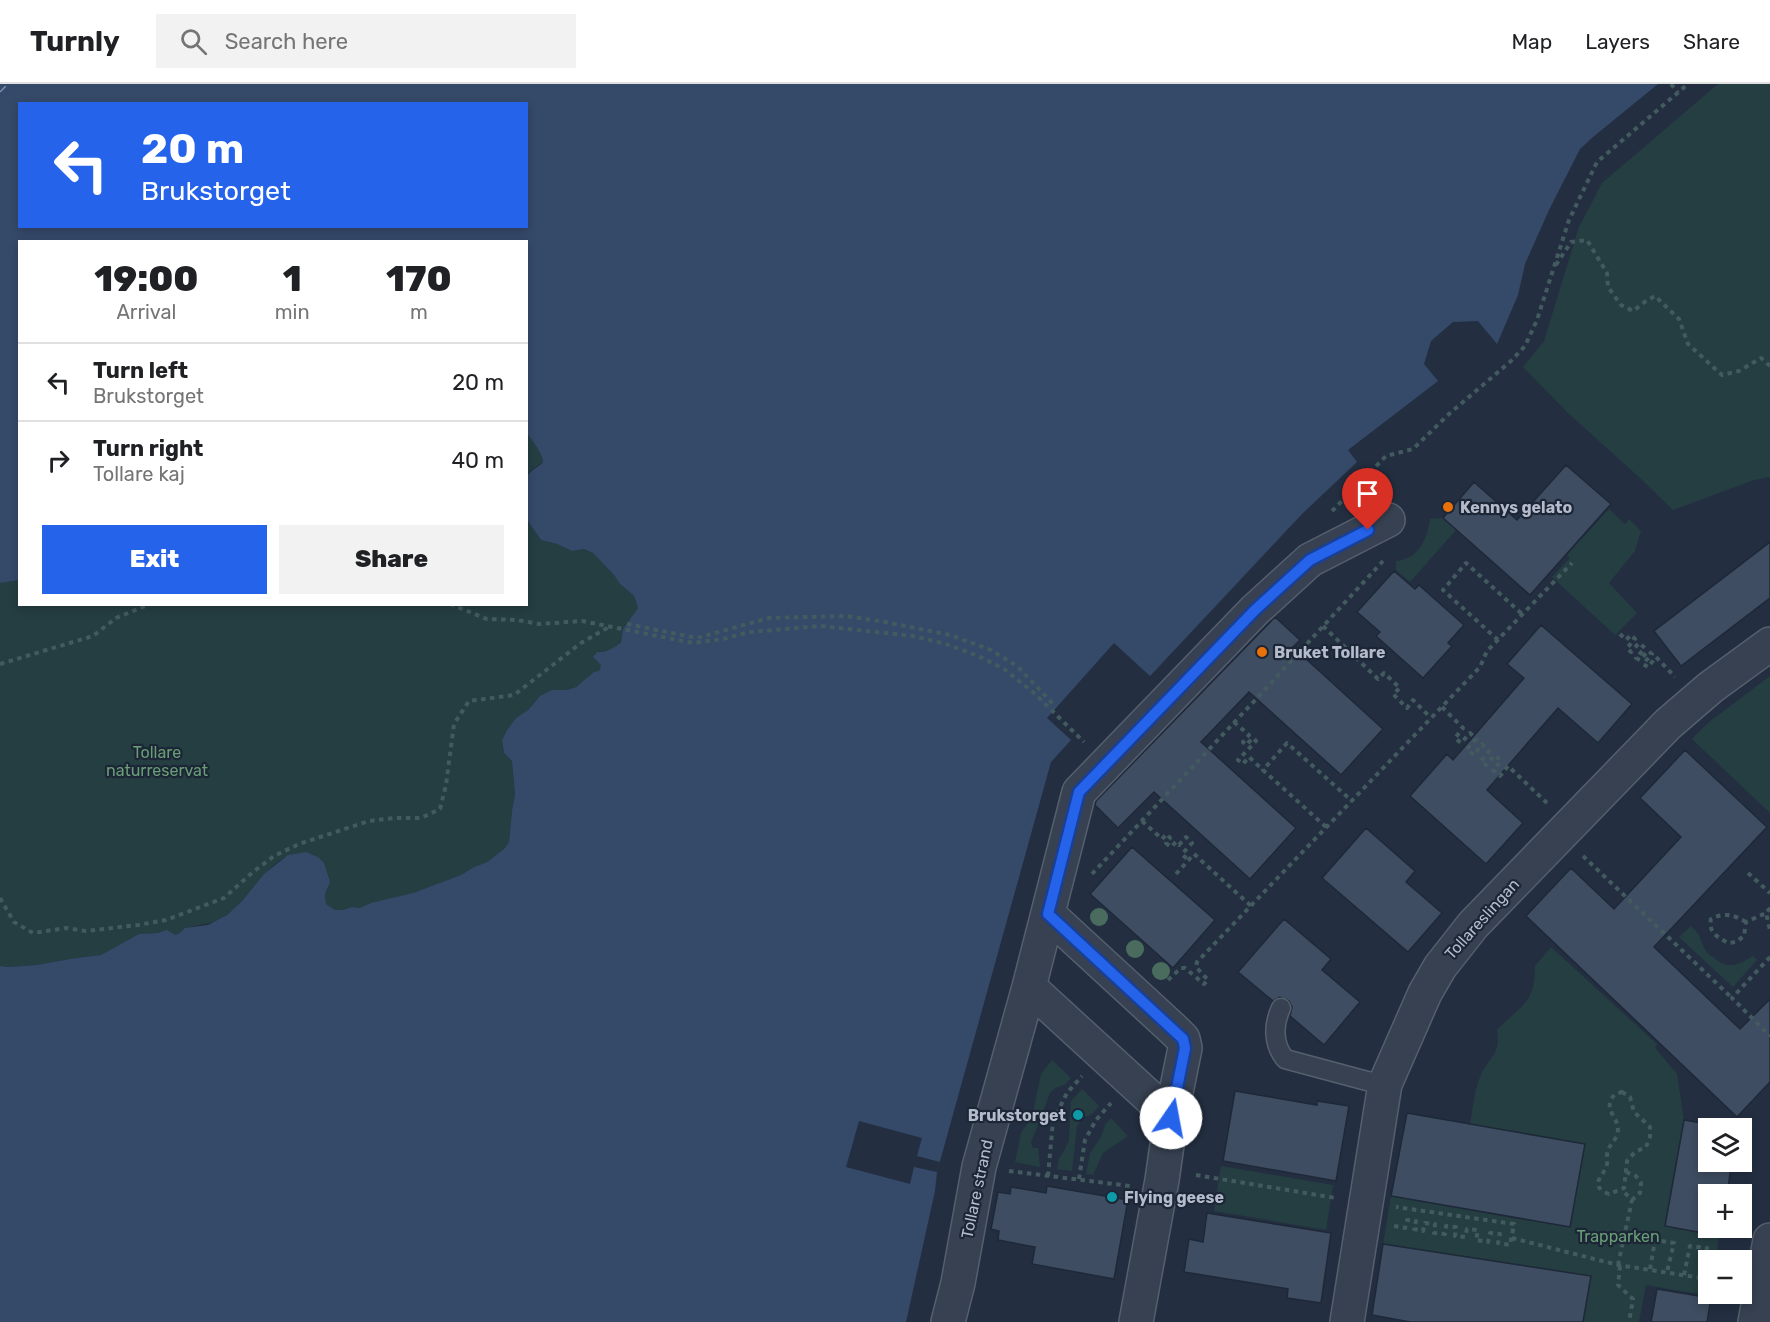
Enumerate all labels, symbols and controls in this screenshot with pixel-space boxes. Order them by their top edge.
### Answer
search box [156,14,576,68]
text: Turnly [30,25,120,58]
icon: search [177,25,210,58]
text: Search here [225,28,348,55]
text: Map [1511,29,1552,54]
text: Layers [1585,29,1650,54]
text: Share [1683,29,1740,54]
text: 20 m [141,124,244,174]
icon: left [42,126,120,204]
text: Brukstorget [141,175,291,207]
text: 19:00 [94,257,199,300]
text: 1 [283,257,302,300]
text: 170 [386,257,452,300]
text: Arrival [116,300,176,324]
text: min [275,300,310,324]
text: m [410,300,428,324]
text: Turn left [93,357,188,384]
icon: left [42,366,75,399]
text: 20 m [452,369,504,396]
text: Brukstorget [93,384,204,408]
text: Turn right [93,435,203,462]
icon: right [42,444,75,477]
text: 40 m [451,447,504,474]
text: Tollare kaj [93,462,185,486]
pin [1342,468,1393,530]
icon: arrive [1351,477,1384,510]
place label: Kennys gelato [1460,498,1573,517]
marker: Kennys gelato [1441,500,1455,514]
button: Exit [42,525,267,594]
button: Share [279,525,504,594]
place label: Bruket Tollare [1274,643,1386,662]
marker: Bruket Tollare [1255,645,1269,659]
park label: Tollare naturreservat [106,743,208,780]
street label: Tollareslingan [1441,875,1523,963]
position arrow [1139,1086,1203,1150]
place label: Brukstorget [968,1106,1067,1125]
marker: Brukstorget [1071,1108,1085,1122]
map controls [1698,1118,1752,1304]
button: layers [1698,1118,1752,1172]
street label: Tollare strand [957,1138,997,1240]
button: + [1698,1184,1752,1238]
place label: Flying geese [1124,1188,1224,1207]
marker: Flying geese [1105,1190,1119,1204]
park label: Trapparken [1576,1227,1660,1246]
button: − [1698,1250,1752,1304]

